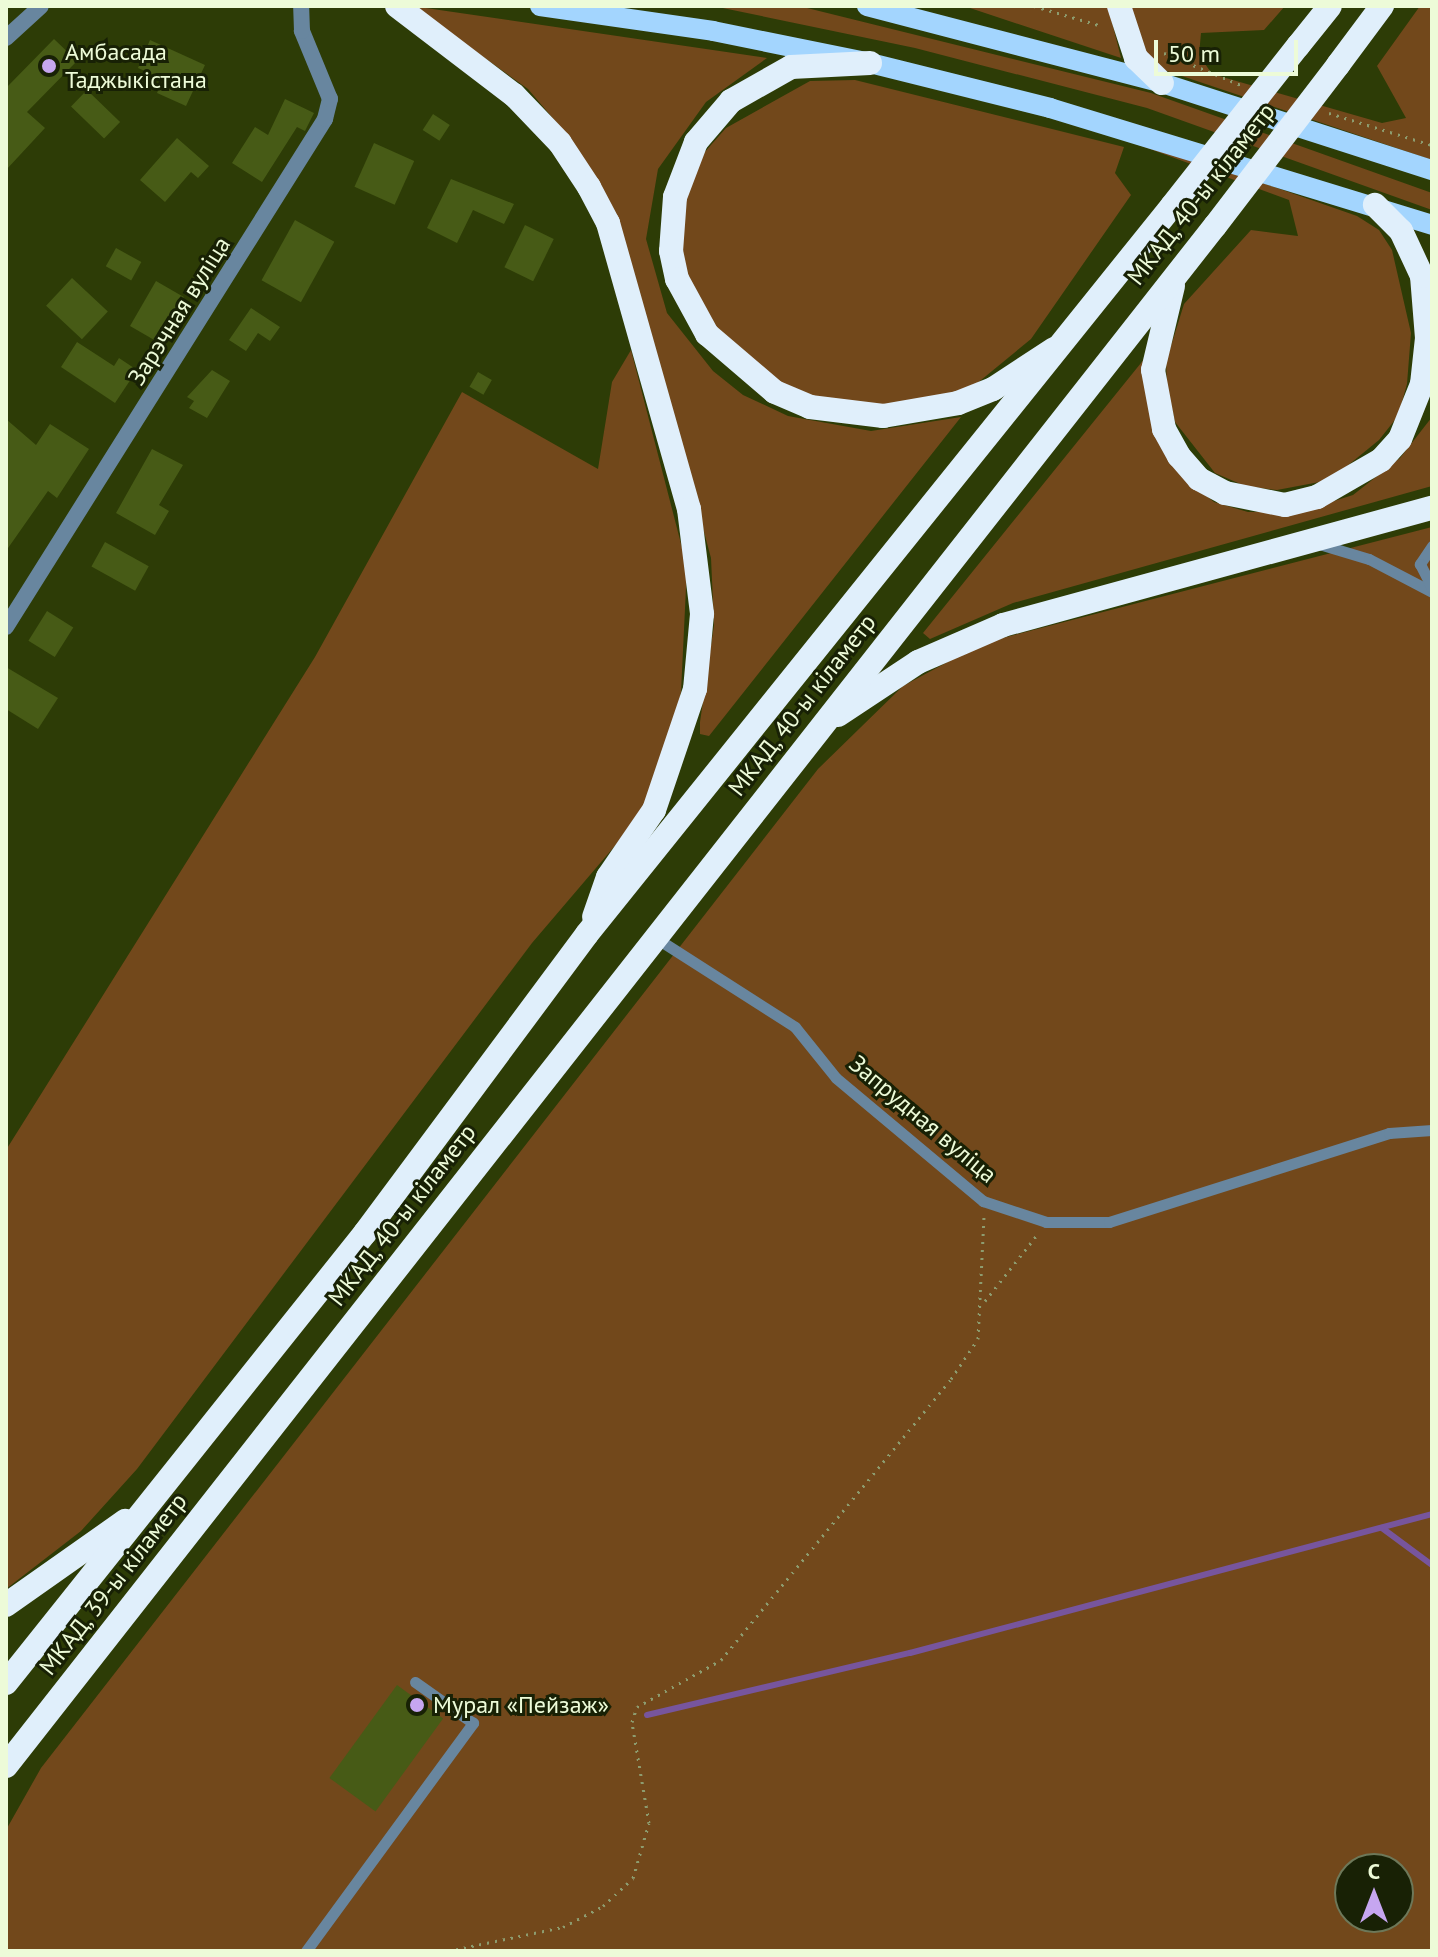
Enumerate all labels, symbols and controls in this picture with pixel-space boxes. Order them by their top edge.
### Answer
scale bar [1158,24,1302,74]
place label: Амбасада Таджыкістана [65,38,207,94]
text: 50 m [1168,38,1220,69]
marker: Амбасада Таджыкістана [40,57,58,75]
street label: МКАД, 40-ы кіламетр [1121,97,1281,291]
street label: Зарэчная вуліца [122,231,236,391]
street label: МКАД, 40-ы кіламетр [722,608,882,802]
street label: Запрудная вуліца [844,1049,1002,1189]
street label: МКАД, 40-ы кіламетр [322,1118,482,1312]
street label: МКАД, 39-ы кіламетр [33,1487,193,1681]
place label: Мурал «Пейзаж» [433,1691,609,1719]
marker: Мурал «Пейзаж» [408,1696,426,1714]
north arrow [1334,1853,1414,1933]
text: С [1368,1857,1380,1885]

